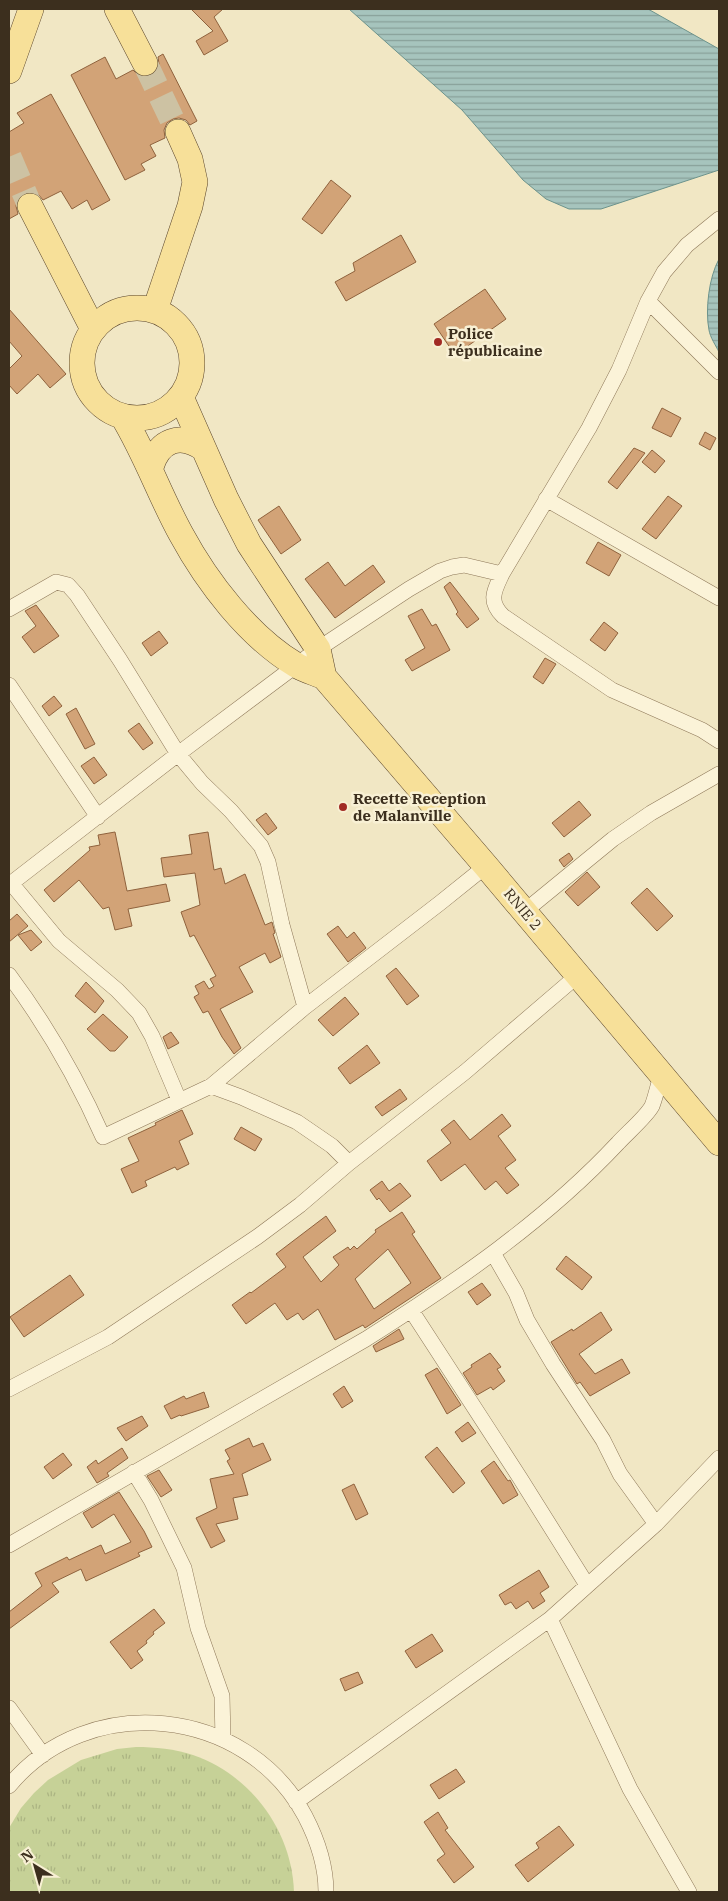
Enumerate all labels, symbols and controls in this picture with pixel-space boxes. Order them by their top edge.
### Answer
place label: Police républicaine [448,324,542,360]
marker: Police républicaine [432,336,444,348]
place label: Recette Reception de Malanville [353,789,486,825]
marker: Recette Reception de Malanville [337,801,349,813]
street label: RNIE 2 [500,884,546,934]
north arrow [10,1841,60,1891]
text: N [17,1845,37,1866]

